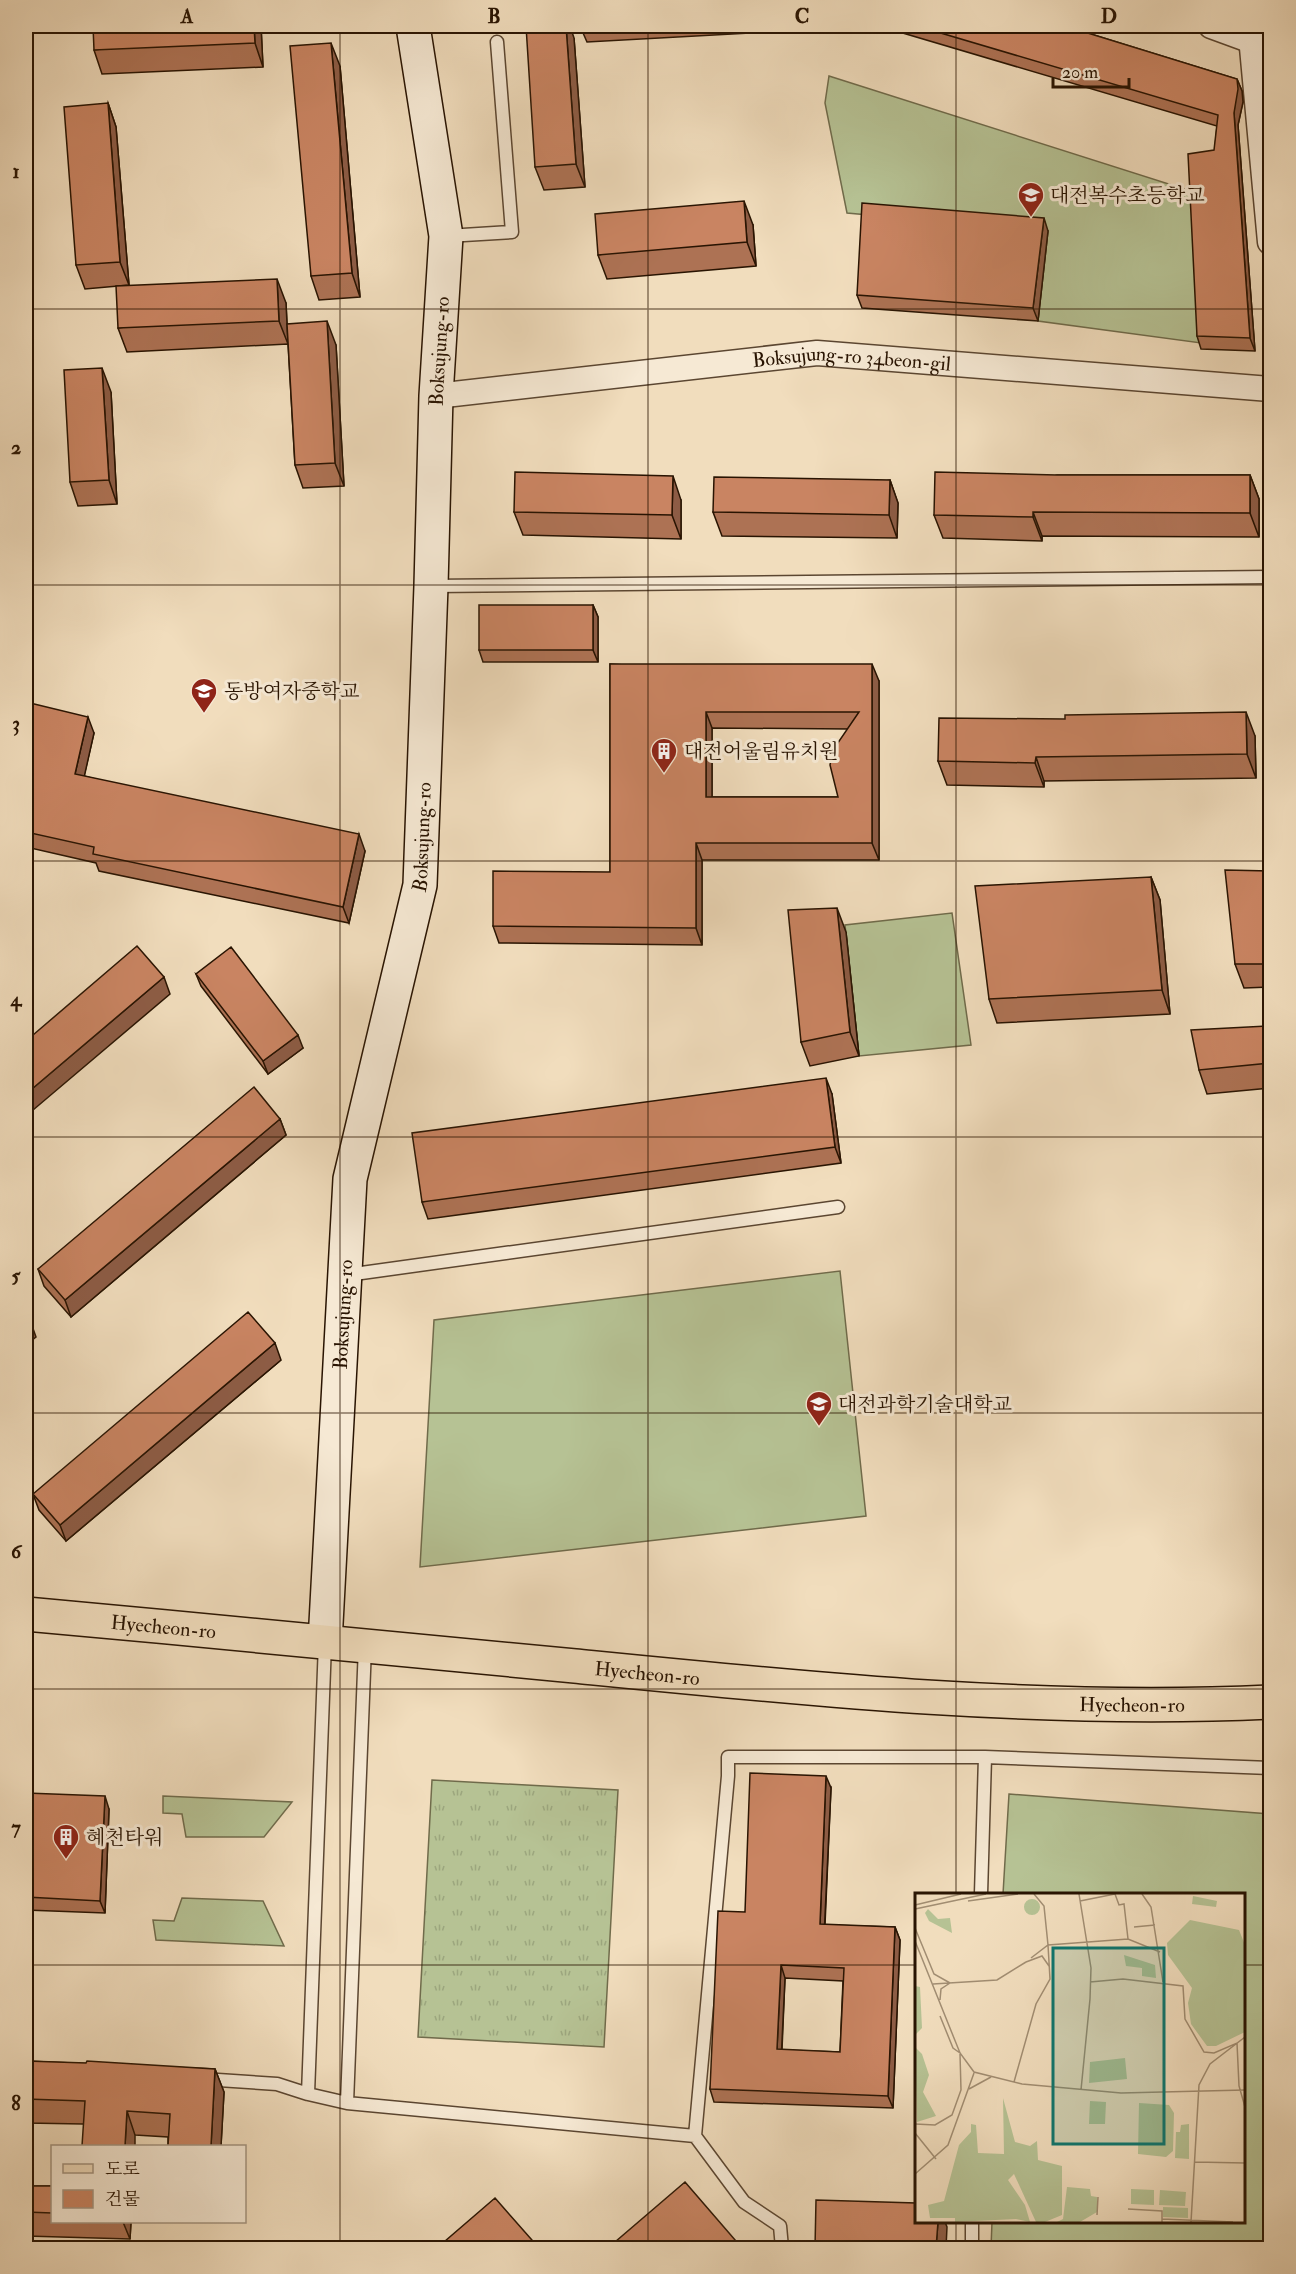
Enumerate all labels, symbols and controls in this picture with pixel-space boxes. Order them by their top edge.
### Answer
text: A [180,4,194,29]
text: B [487,4,501,29]
text: C [795,4,809,29]
text: D [1101,4,1117,29]
scale bar [1053,51,1130,89]
text: 20 m [1062,61,1098,84]
text: 1 [12,159,20,184]
school or university icon: 대전복수초등학교 [1016,180,1046,218]
place label: 대전복수초등학교 [1050,183,1205,208]
street label: Boksujung-ro [423,296,455,406]
street label: Boksujung-ro 34beon-gil [751,340,952,376]
text: 2 [11,435,21,460]
school or university icon: 동방여자중학교 [189,676,219,714]
place label: 동방여자중학교 [224,679,360,704]
text: 3 [12,711,20,736]
building icon: 대전어울림유치원 [649,736,679,774]
place label: 대전어울림유치원 [684,739,839,764]
street label: Boksujung-ro [406,782,436,895]
text: 4 [10,987,23,1012]
street label: Boksujung-ro [327,1259,358,1370]
text: 5 [12,1263,22,1288]
school or university icon: 대전과학기술대학교 [804,1389,834,1427]
place label: 대전과학기술대학교 [838,1392,1013,1417]
text: 6 [11,1539,23,1564]
street label: Hyecheon-ro [110,1609,217,1644]
street label: Hyecheon-ro [593,1656,701,1691]
street label: Hyecheon-ro [1079,1691,1185,1717]
text: 7 [11,1815,21,1840]
building icon: 혜천타워 [51,1822,81,1860]
place label: 혜천타워 [86,1825,163,1850]
inset map [915,1893,1245,2223]
text: 8 [11,2091,21,2116]
legend [51,2145,246,2223]
text: 도로 [105,2158,140,2181]
text: 건물 [105,2188,140,2211]

